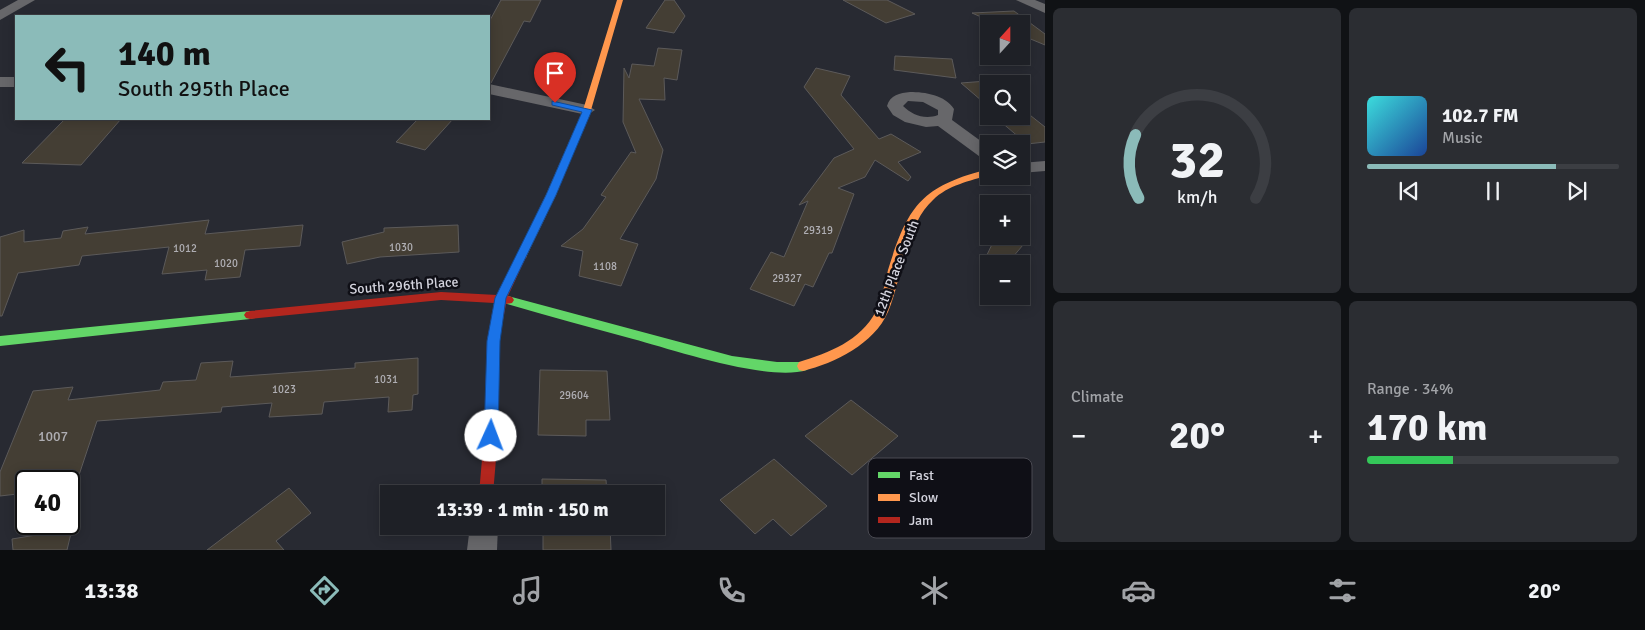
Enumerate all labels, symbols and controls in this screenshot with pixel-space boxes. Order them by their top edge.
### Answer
north arrow [980,15,1030,65]
map controls [980,15,1030,305]
text: 140 m [118,32,211,75]
icon: left [35,35,100,100]
pin [534,52,576,103]
icon: arrive [541,59,569,87]
text: South 295th Place [118,75,290,102]
button: search [980,75,1030,125]
text: 102.7 FM [1442,104,1519,128]
text: 32 [1169,128,1225,192]
text: Music [1442,128,1483,148]
button: layers [980,135,1030,185]
icon: previous [1395,177,1423,205]
icon: pause [1479,177,1507,205]
icon: next [1563,177,1591,205]
text: km/h [1177,186,1217,208]
button: + [980,195,1030,245]
street label: 12th Place South [870,218,923,319]
house number: 29319 [803,224,833,237]
house number: 1030 [389,241,413,254]
house number: 1012 [173,242,197,255]
button: − [980,255,1030,305]
house number: 1020 [214,257,238,270]
house number: 1108 [593,260,617,273]
house number: 29327 [772,272,802,285]
street label: South 296th Place [349,273,459,298]
house number: 1031 [374,373,398,386]
text: Range · 34% [1367,379,1453,399]
house number: 1023 [272,383,296,396]
text: Climate [1071,387,1124,407]
house number: 29604 [559,389,589,402]
text: 170 km [1367,404,1488,451]
position arrow [464,409,516,461]
text: 20° [1169,412,1225,459]
text: − [1071,419,1086,453]
text: + [1308,419,1323,453]
house number: 1007 [38,428,68,445]
legend [868,458,1032,538]
text: Fast [909,467,934,484]
speed limit sign: 40 [15,470,80,535]
text: Slow [909,489,938,506]
text: 13:39 · 1 min · 150 m [436,498,609,522]
text: Jam [909,512,933,529]
icon: directions [307,573,342,608]
icon: music [510,573,545,608]
icon: phone [714,573,749,608]
icon: climate [917,573,952,608]
icon: car [1121,573,1156,608]
icon: filters [1325,573,1360,608]
text: 13:38 [84,577,138,604]
text: 20° [1528,577,1561,604]

